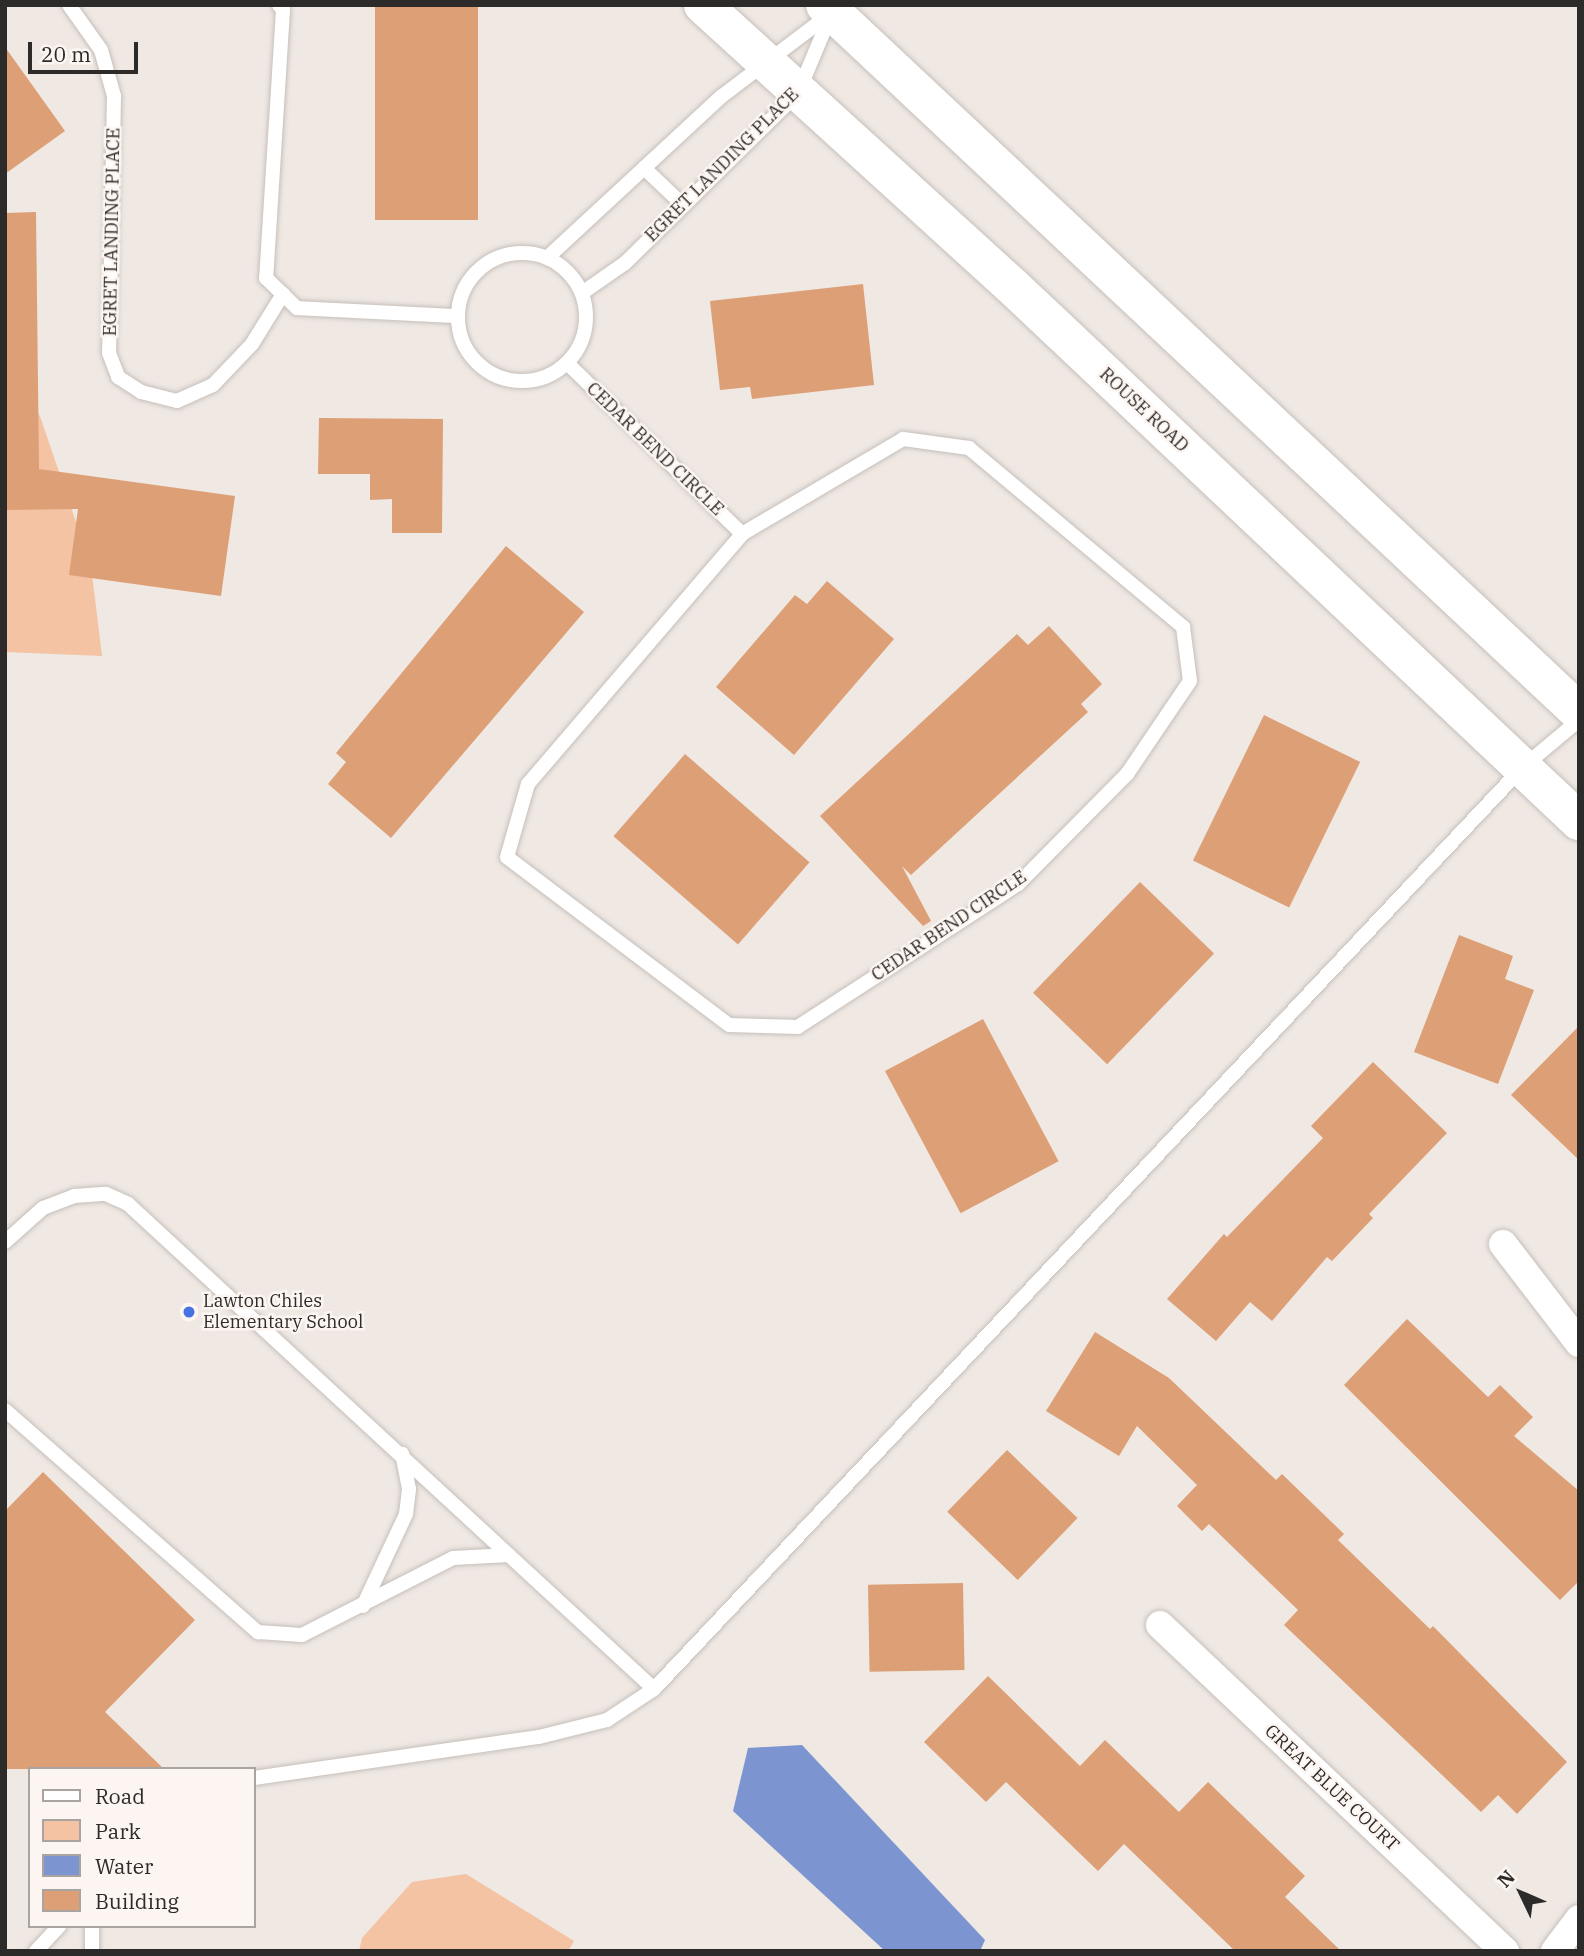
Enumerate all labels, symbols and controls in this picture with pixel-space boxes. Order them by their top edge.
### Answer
scale bar [32,28,142,72]
text: 20 m [41,40,91,68]
street label: EGRET LANDING PLACE [641,84,803,246]
street label: EGRET LANDING PLACE [99,128,125,336]
street label: ROUSE ROAD [1095,363,1193,457]
street label: CEDAR BEND CIRCLE [582,378,728,520]
street label: CEDAR BEND CIRCLE [867,866,1031,986]
place label: Lawton Chiles Elementary School [203,1291,363,1334]
marker: Lawton Chiles Elementary School [181,1304,197,1320]
street label: GREAT BLUE COURT [1260,1720,1404,1856]
legend [28,1767,256,1928]
text: Road [95,1782,145,1810]
text: Park [95,1817,141,1845]
text: Water [95,1852,153,1880]
north arrow [1486,1858,1556,1928]
text: N [1492,1865,1520,1892]
text: Building [95,1887,179,1915]

